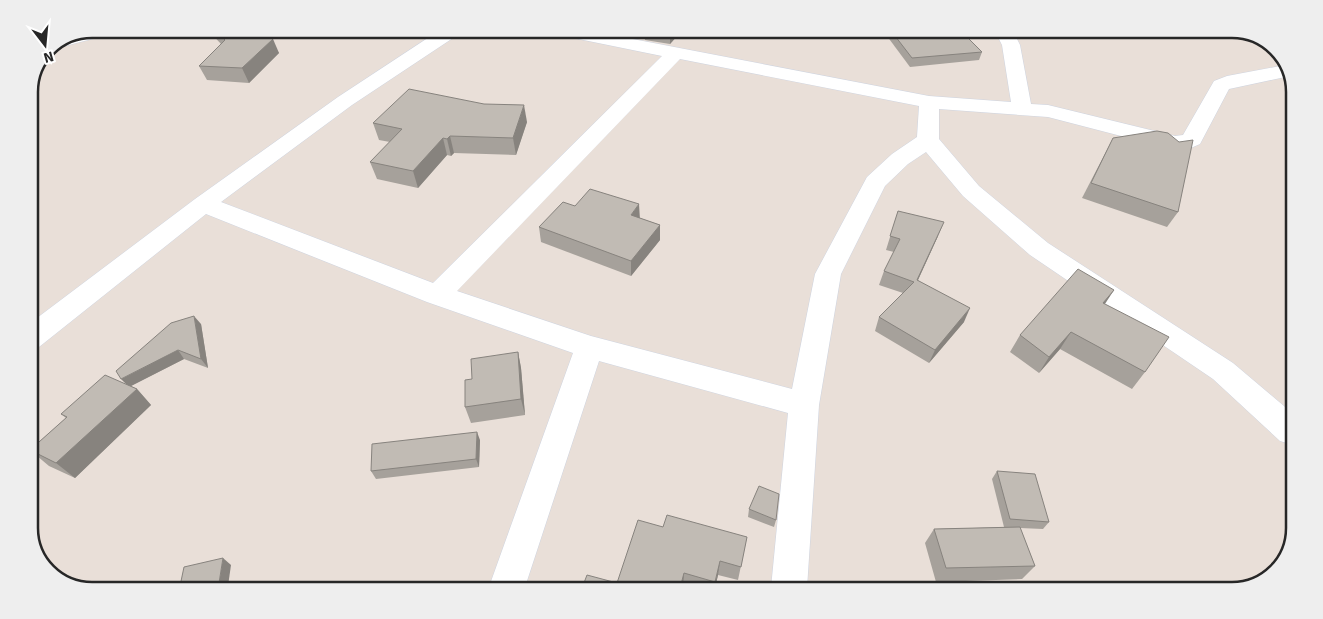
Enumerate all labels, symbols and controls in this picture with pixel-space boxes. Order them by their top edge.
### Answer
north arrow [20,20,70,70]
text: N [41,48,55,67]

